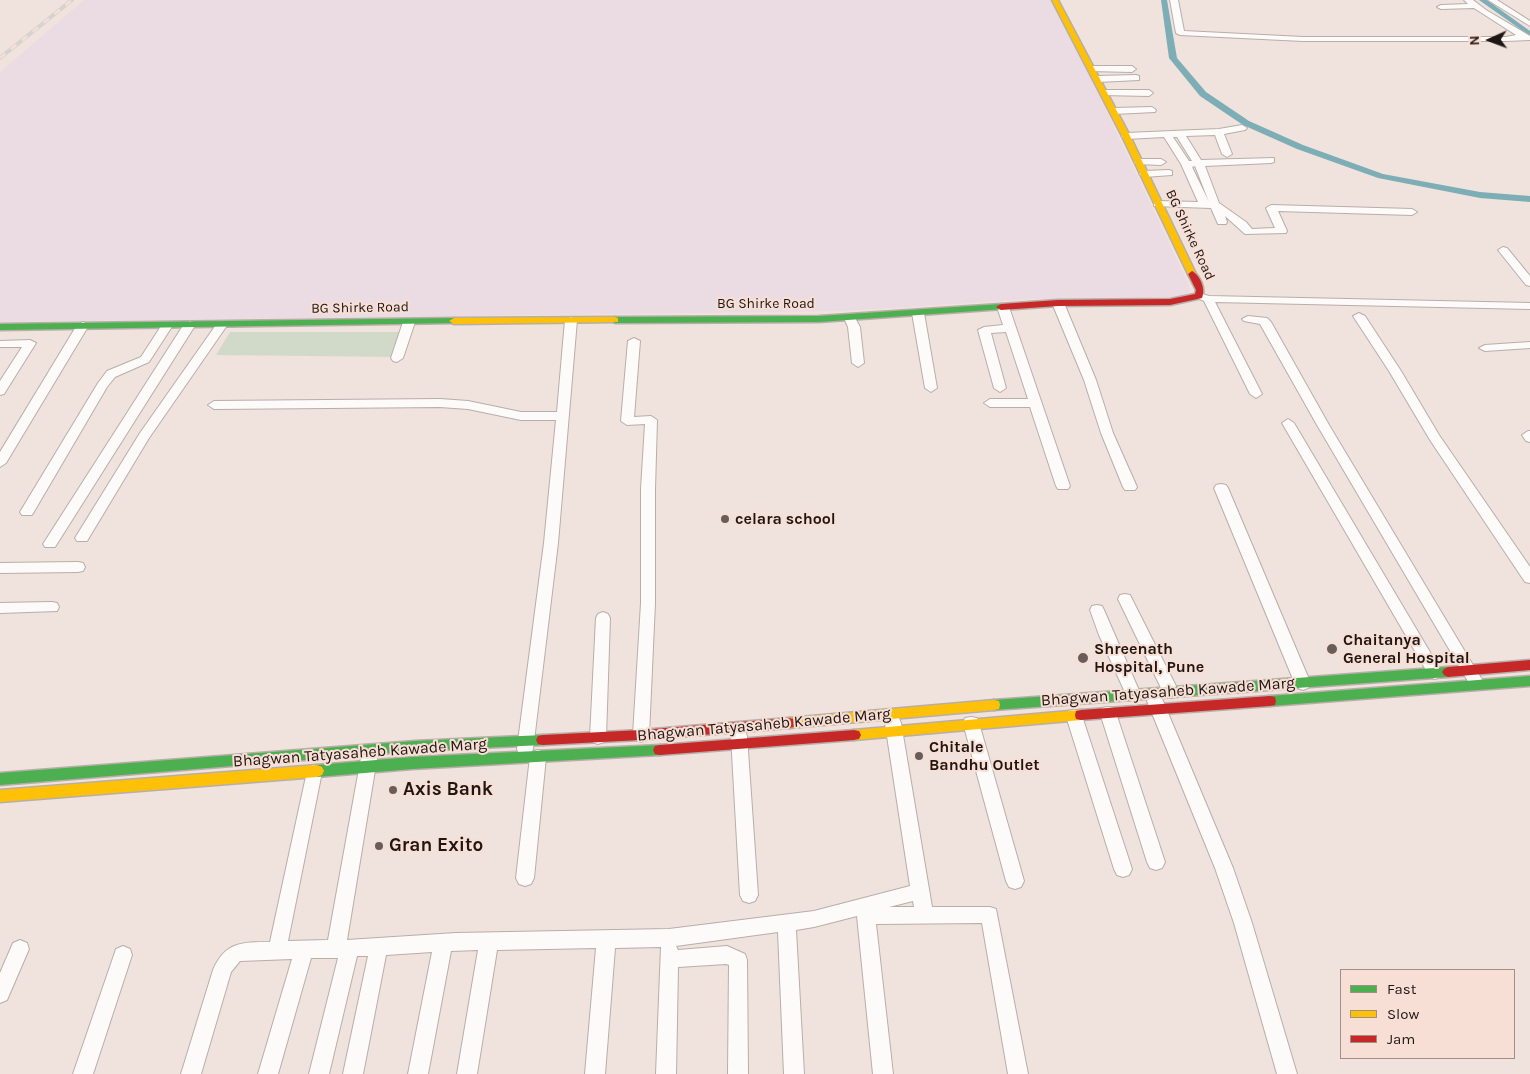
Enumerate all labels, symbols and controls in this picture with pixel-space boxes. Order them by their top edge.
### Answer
north arrow [1465,15,1515,65]
text: N [1466,35,1483,46]
street label: BG Shirke Road [1162,187,1218,283]
street label: BG Shirke Road [717,296,815,312]
street label: BG Shirke Road [311,299,409,317]
place label: celara school [735,509,836,529]
marker: celara school [719,513,731,525]
place label: Chaitanya General Hospital [1343,630,1470,668]
place label: Shreenath Hospital, Pune [1094,639,1204,677]
marker: Chaitanya General Hospital [1325,642,1339,656]
marker: Shreenath Hospital, Pune [1076,651,1090,665]
street label: Bhagwan Tatyasaheb Kawade Marg [1040,674,1296,710]
street label: Bhagwan Tatyasaheb Kawade Marg [636,704,892,746]
street label: Bhagwan Tatyasaheb Kawade Marg [232,735,488,771]
place label: Chitale Bandhu Outlet [929,737,1039,775]
marker: Chitale Bandhu Outlet [913,750,925,762]
place label: Axis Bank [403,779,493,801]
marker: Axis Bank [387,784,399,796]
place label: Gran Exito [389,835,483,857]
marker: Gran Exito [373,840,385,852]
legend [1340,969,1515,1059]
text: Fast [1387,980,1416,998]
text: Slow [1387,1005,1419,1023]
text: Jam [1387,1030,1415,1048]

